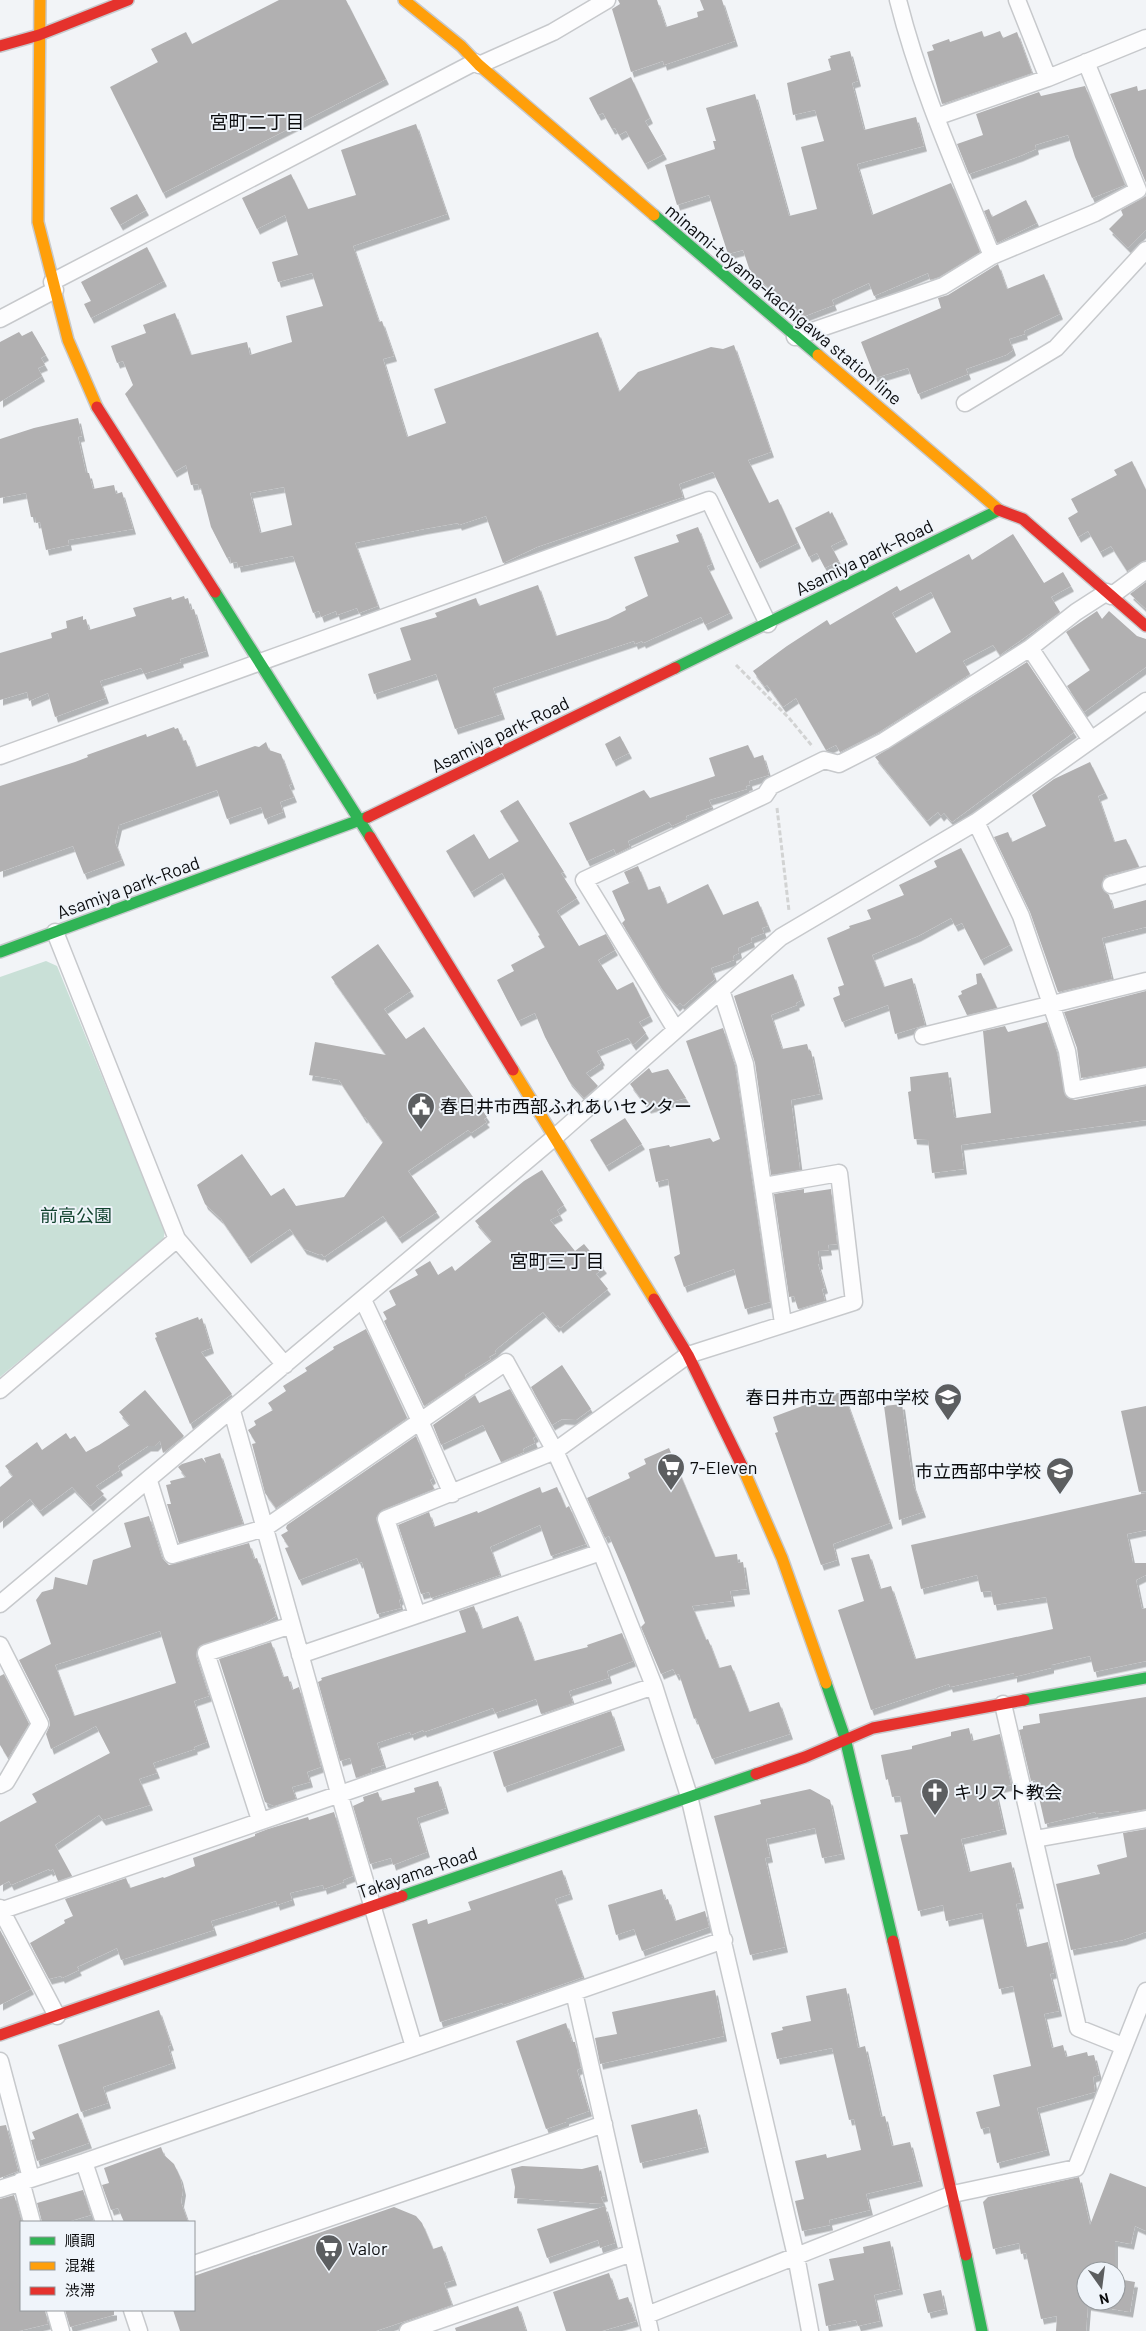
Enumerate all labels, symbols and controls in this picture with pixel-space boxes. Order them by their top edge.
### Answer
district label: 宮町二丁目 [209,110,305,133]
street label: minami-toyama-kachigawa station line [661,199,907,409]
street label: Asamiya park-Road [792,514,936,600]
street label: Asamiya park-Road [428,691,572,777]
street label: Asamiya park-Road [54,851,202,923]
public building icon: 春日井市西部ふれあいセンター [406,1091,436,1130]
place label: 春日井市西部ふれあいセンター [440,1095,692,1117]
park label: 前高公園 [40,1204,112,1226]
district label: 宮町三丁目 [509,1249,605,1272]
school or university icon: 春日井市立 西部中学校 [933,1382,963,1421]
place label: 春日井市立 西部中学校 [745,1386,929,1408]
supermarket icon: 7-Eleven [656,1452,686,1491]
place label: 7-Eleven [690,1456,758,1478]
school or university icon: 市立西部中学校 [1045,1456,1075,1495]
place label: 市立西部中学校 [915,1460,1041,1482]
church icon: キリスト教会 [920,1777,950,1816]
place label: キリスト教会 [954,1781,1062,1803]
street label: Takayama-Road [354,1841,480,1903]
legend [20,2221,195,2311]
text: 順調 [65,2231,95,2249]
supermarket icon: Valor [314,2233,344,2272]
place label: Valor [348,2237,388,2259]
text: 混雑 [65,2256,95,2274]
north arrow [1076,2261,1126,2311]
text: 渋滞 [65,2281,95,2299]
text: N [1098,2290,1111,2308]

